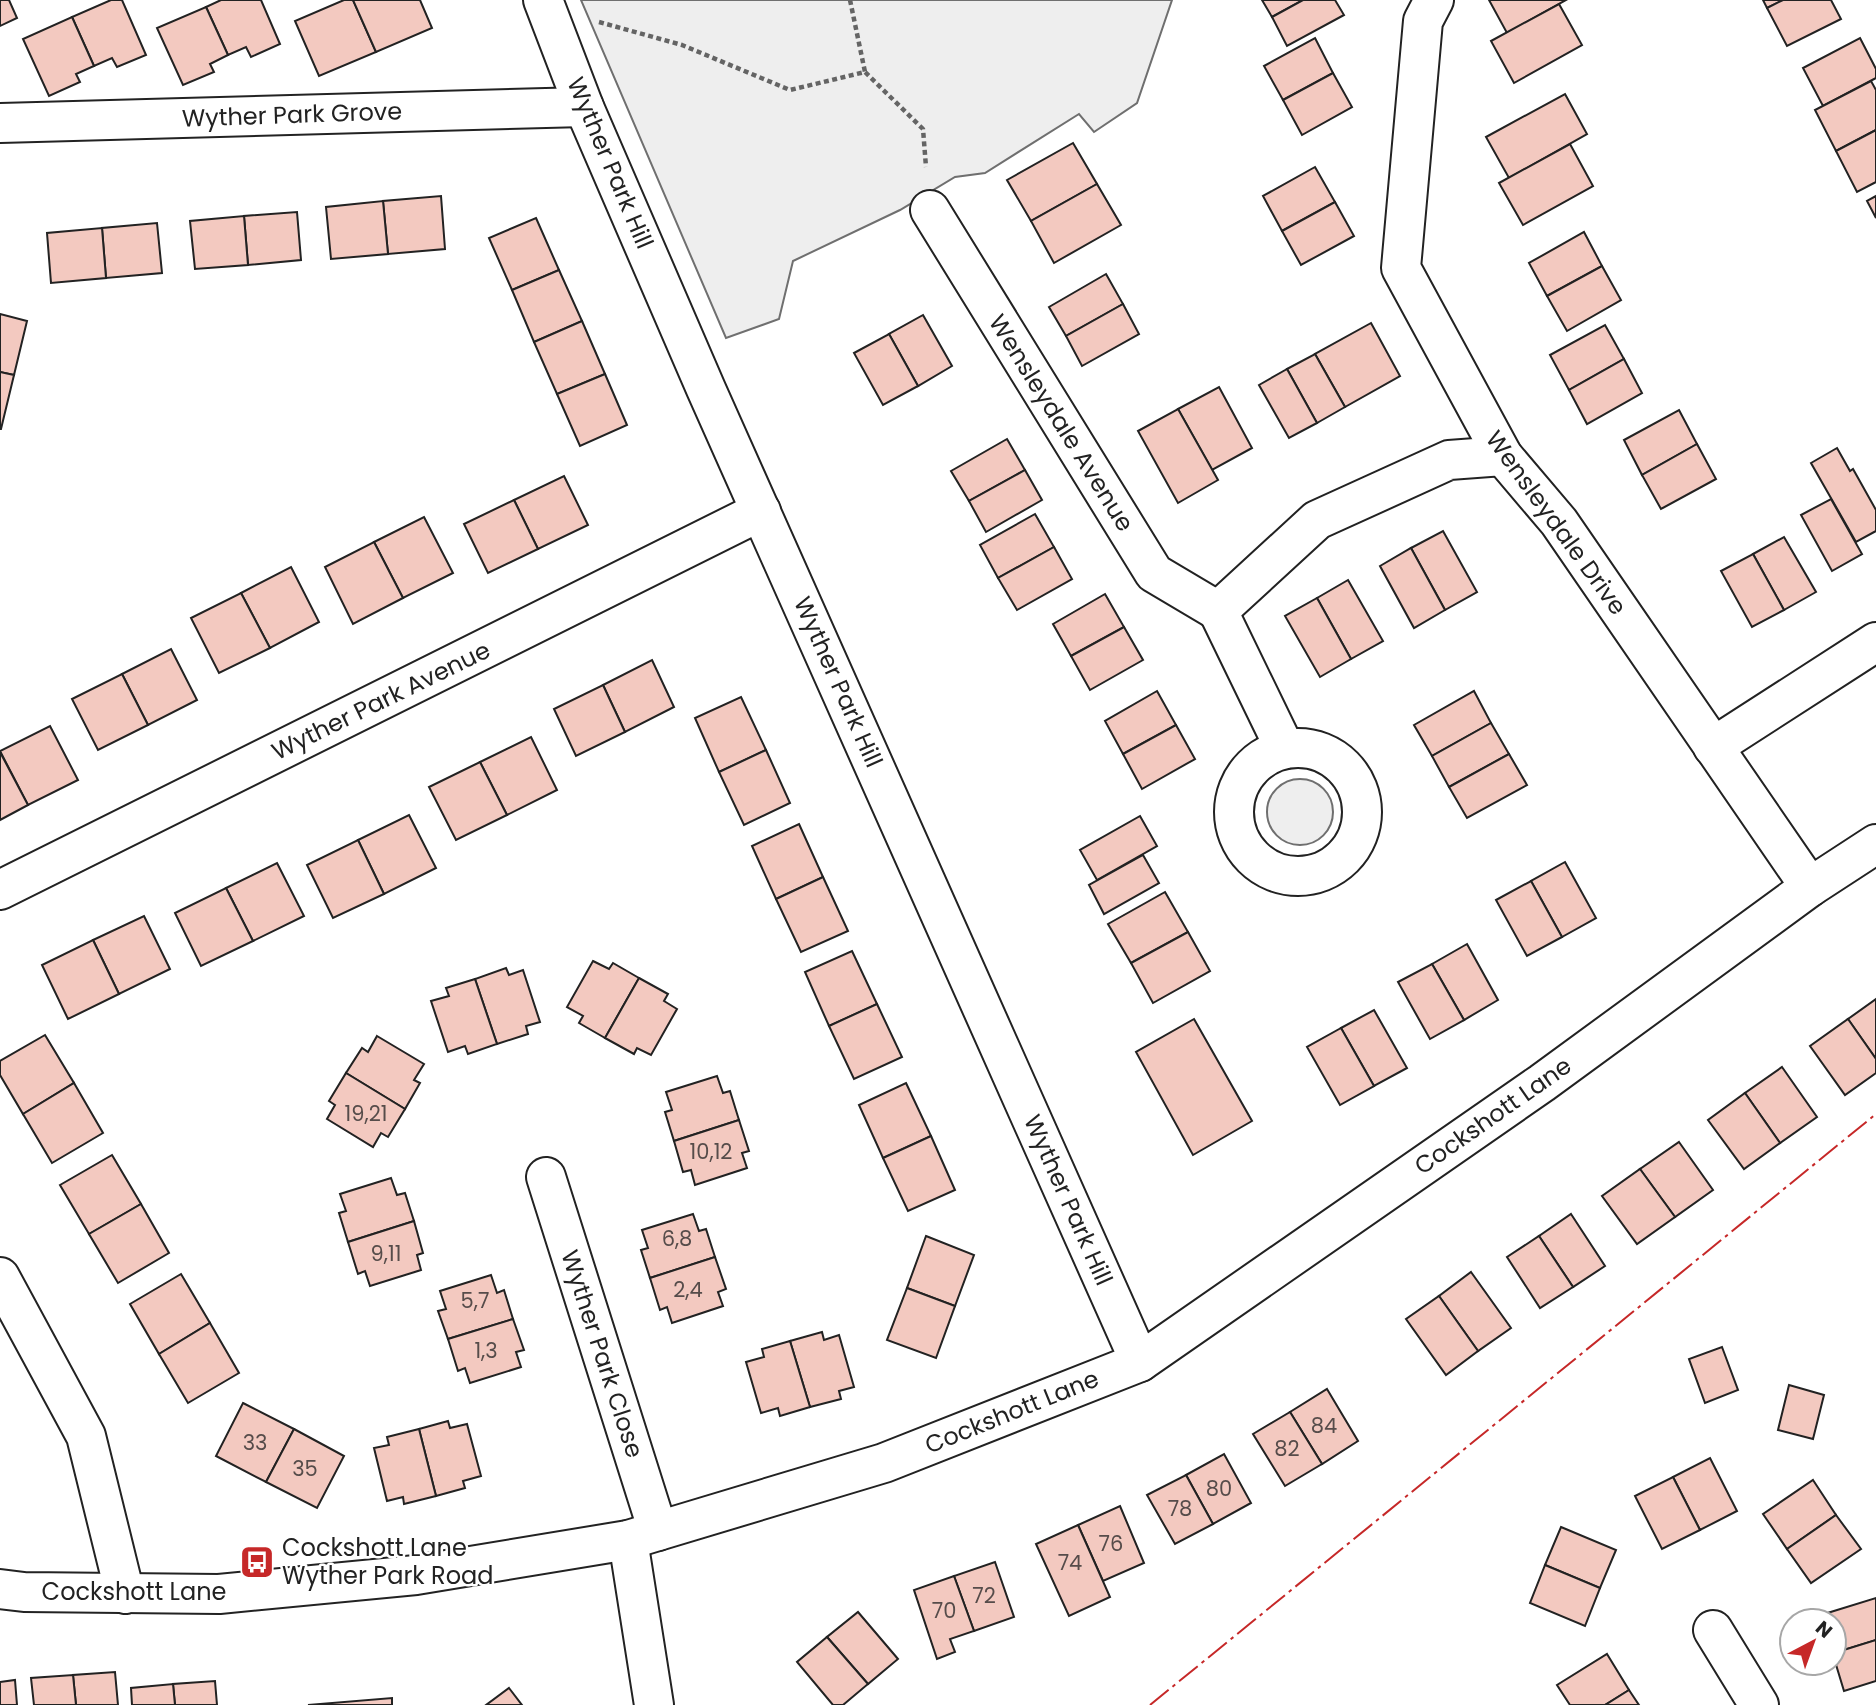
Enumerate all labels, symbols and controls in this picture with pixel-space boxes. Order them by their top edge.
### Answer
street label: Wyther Park Hill [559,72,661,254]
street label: Wyther Park Grove [181,94,403,135]
street label: Wensleydale Avenue [981,308,1142,538]
street label: Wensleydale Drive [1478,424,1634,622]
street label: Wyther Park Hill [786,591,891,772]
street label: Wyther Park Avenue [266,633,496,768]
street label: Cockshott Lane [1408,1049,1578,1182]
house number: 19,21 [345,1099,387,1128]
street label: Wyther Park Hill [1016,1109,1121,1290]
house number: 10,12 [690,1137,732,1166]
house number: 6,8 [662,1224,692,1253]
house number: 9,11 [371,1239,401,1268]
street label: Wyther Park Close [553,1246,652,1462]
house number: 2,4 [673,1275,703,1304]
house number: 5,7 [461,1286,489,1315]
house number: 1,3 [474,1336,498,1365]
street label: Cockshott Lane [920,1362,1104,1461]
house number: 84 [1311,1411,1337,1440]
house number: 33 [243,1428,267,1457]
house number: 82 [1274,1434,1300,1463]
house number: 35 [292,1454,318,1483]
house number: 80 [1206,1474,1232,1503]
house number: 78 [1168,1494,1192,1523]
house number: 76 [1099,1529,1123,1558]
place label: Cockshott Lane Wyther Park Road [282,1531,494,1592]
bus stop icon: Cockshott Lane Wyther Park Road [238,1543,276,1581]
house number: 74 [1058,1548,1082,1577]
street label: Cockshott Lane [42,1575,226,1608]
house number: 72 [972,1581,996,1610]
house number: 70 [932,1596,956,1625]
north arrow [1778,1607,1848,1677]
text: N [1810,1615,1838,1644]

